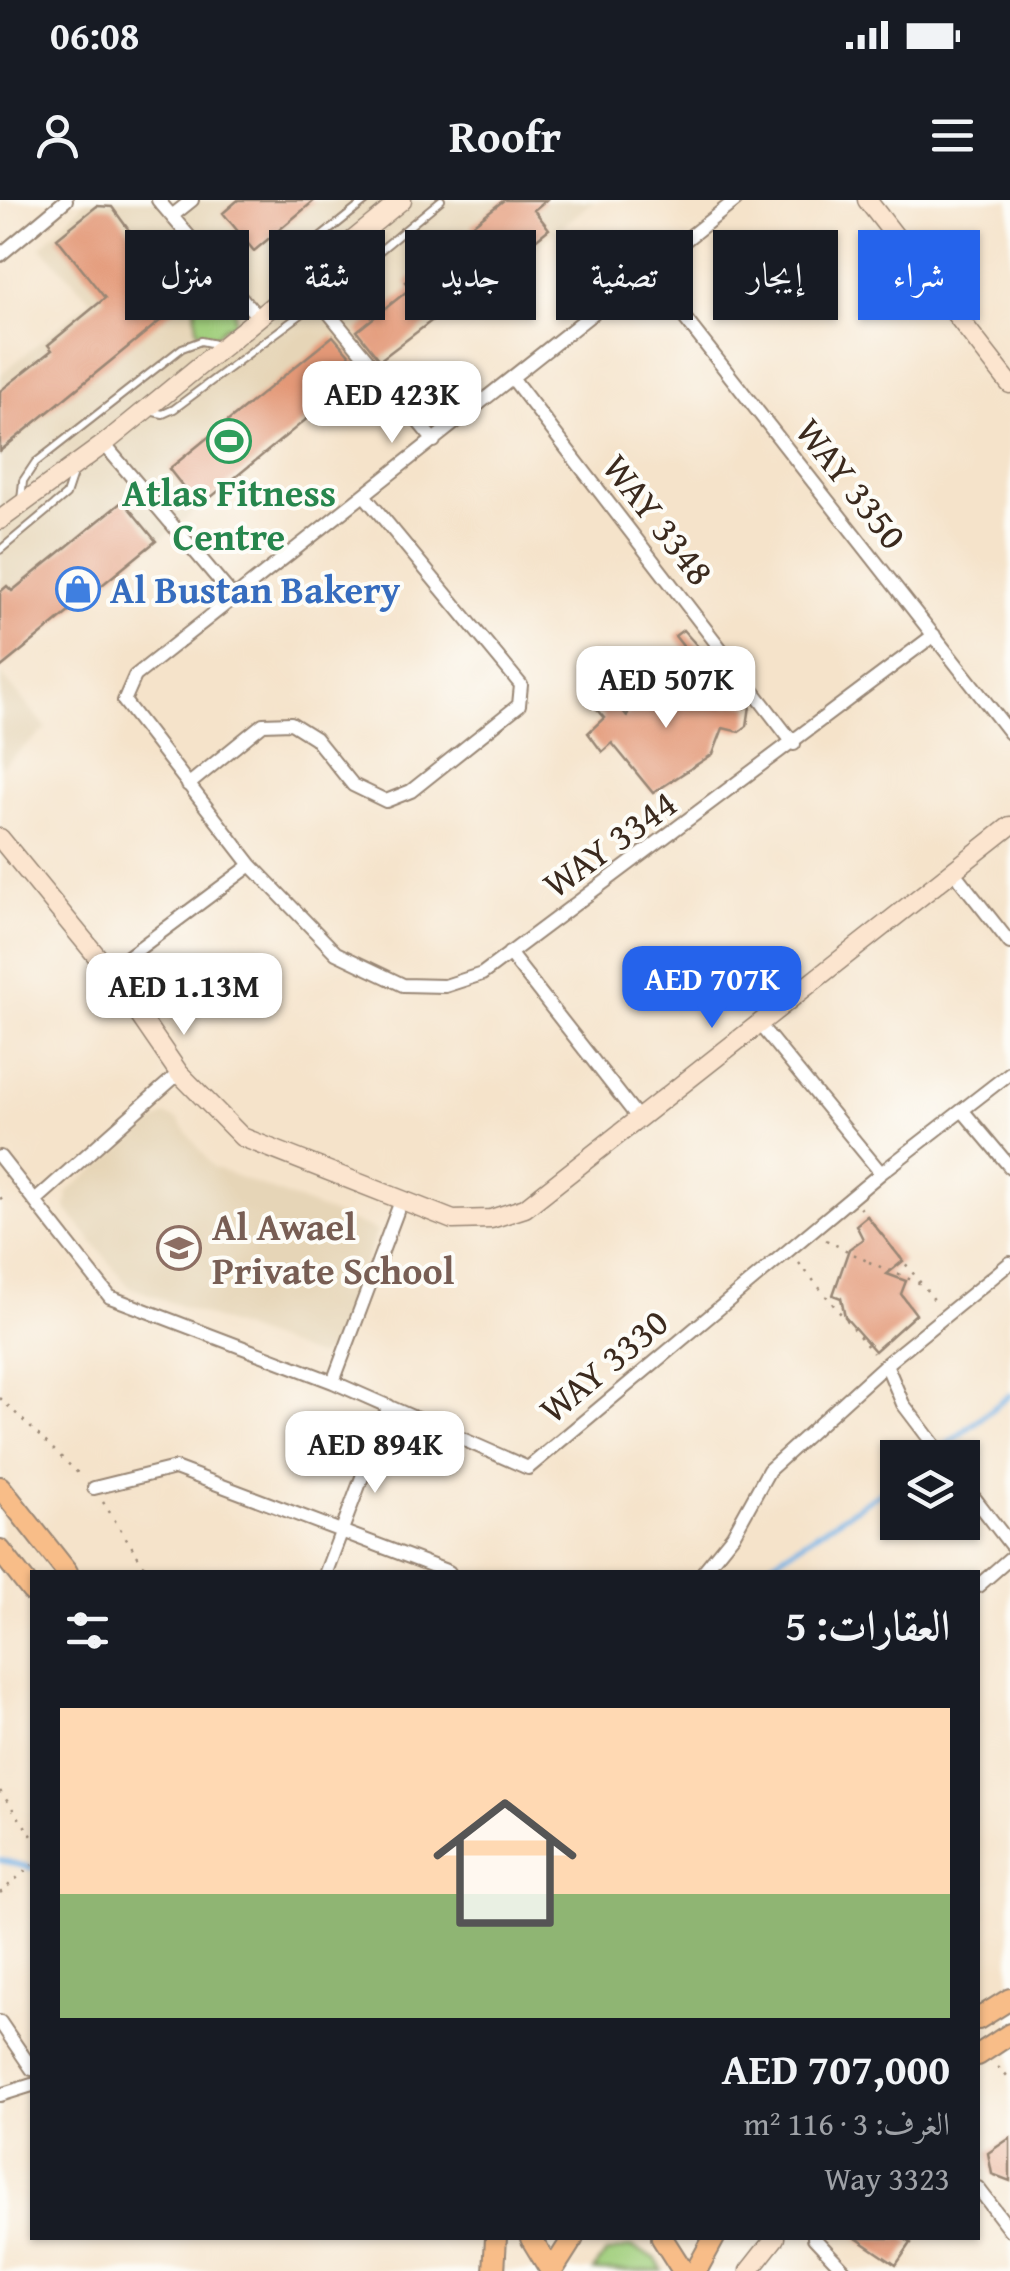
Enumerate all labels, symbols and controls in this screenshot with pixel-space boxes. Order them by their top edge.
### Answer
text: 06:08 [50,7,140,63]
text: Roofr [449,103,561,168]
icon: person [30,108,85,163]
icon: menu [925,108,980,163]
chip: منزل [125,230,249,320]
chip: شقة [269,230,385,320]
chip: جديد [405,230,536,320]
chip: تصفية [556,230,693,320]
chip: إيجار [713,230,838,320]
chip: شراء [858,230,980,320]
pin: AED 423K [289,361,495,446]
text: AED 423K [324,370,460,417]
street label: WAY 3350 [783,405,921,561]
sports icon: Atlas Fitness Centre [206,418,252,464]
street label: WAY 3348 [590,441,728,597]
place label: Atlas Fitness Centre [122,464,336,564]
place label: Al Bustan Bakery [110,561,401,617]
shop icon: Al Bustan Bakery [55,566,101,612]
pin: AED 507K [563,646,769,731]
text: AED 507K [598,655,734,702]
street label: WAY 3344 [530,775,688,911]
pin: AED 707K [609,946,815,1031]
pin: AED 1.13M [70,953,298,1038]
text: AED 707K [644,955,780,1002]
text: AED 1.13M [108,962,260,1009]
place label: Al Awael Private School [212,1198,455,1298]
school or university icon: Al Awael Private School [156,1225,202,1271]
street label: WAY 3330 [526,1294,680,1436]
pin: AED 894K [272,1411,478,1496]
text: AED 894K [307,1420,443,1467]
map controls [880,1440,980,1540]
button: layers [880,1440,980,1540]
text: العقارات: 5 [785,1594,950,1655]
icon: filters [60,1603,115,1658]
icon: home [415,1773,595,1953]
text: AED 707,000 [722,2038,950,2099]
text: الغرف: 3 · 116 m² [743,2100,950,2147]
text: Way 3323 [824,2155,950,2202]

